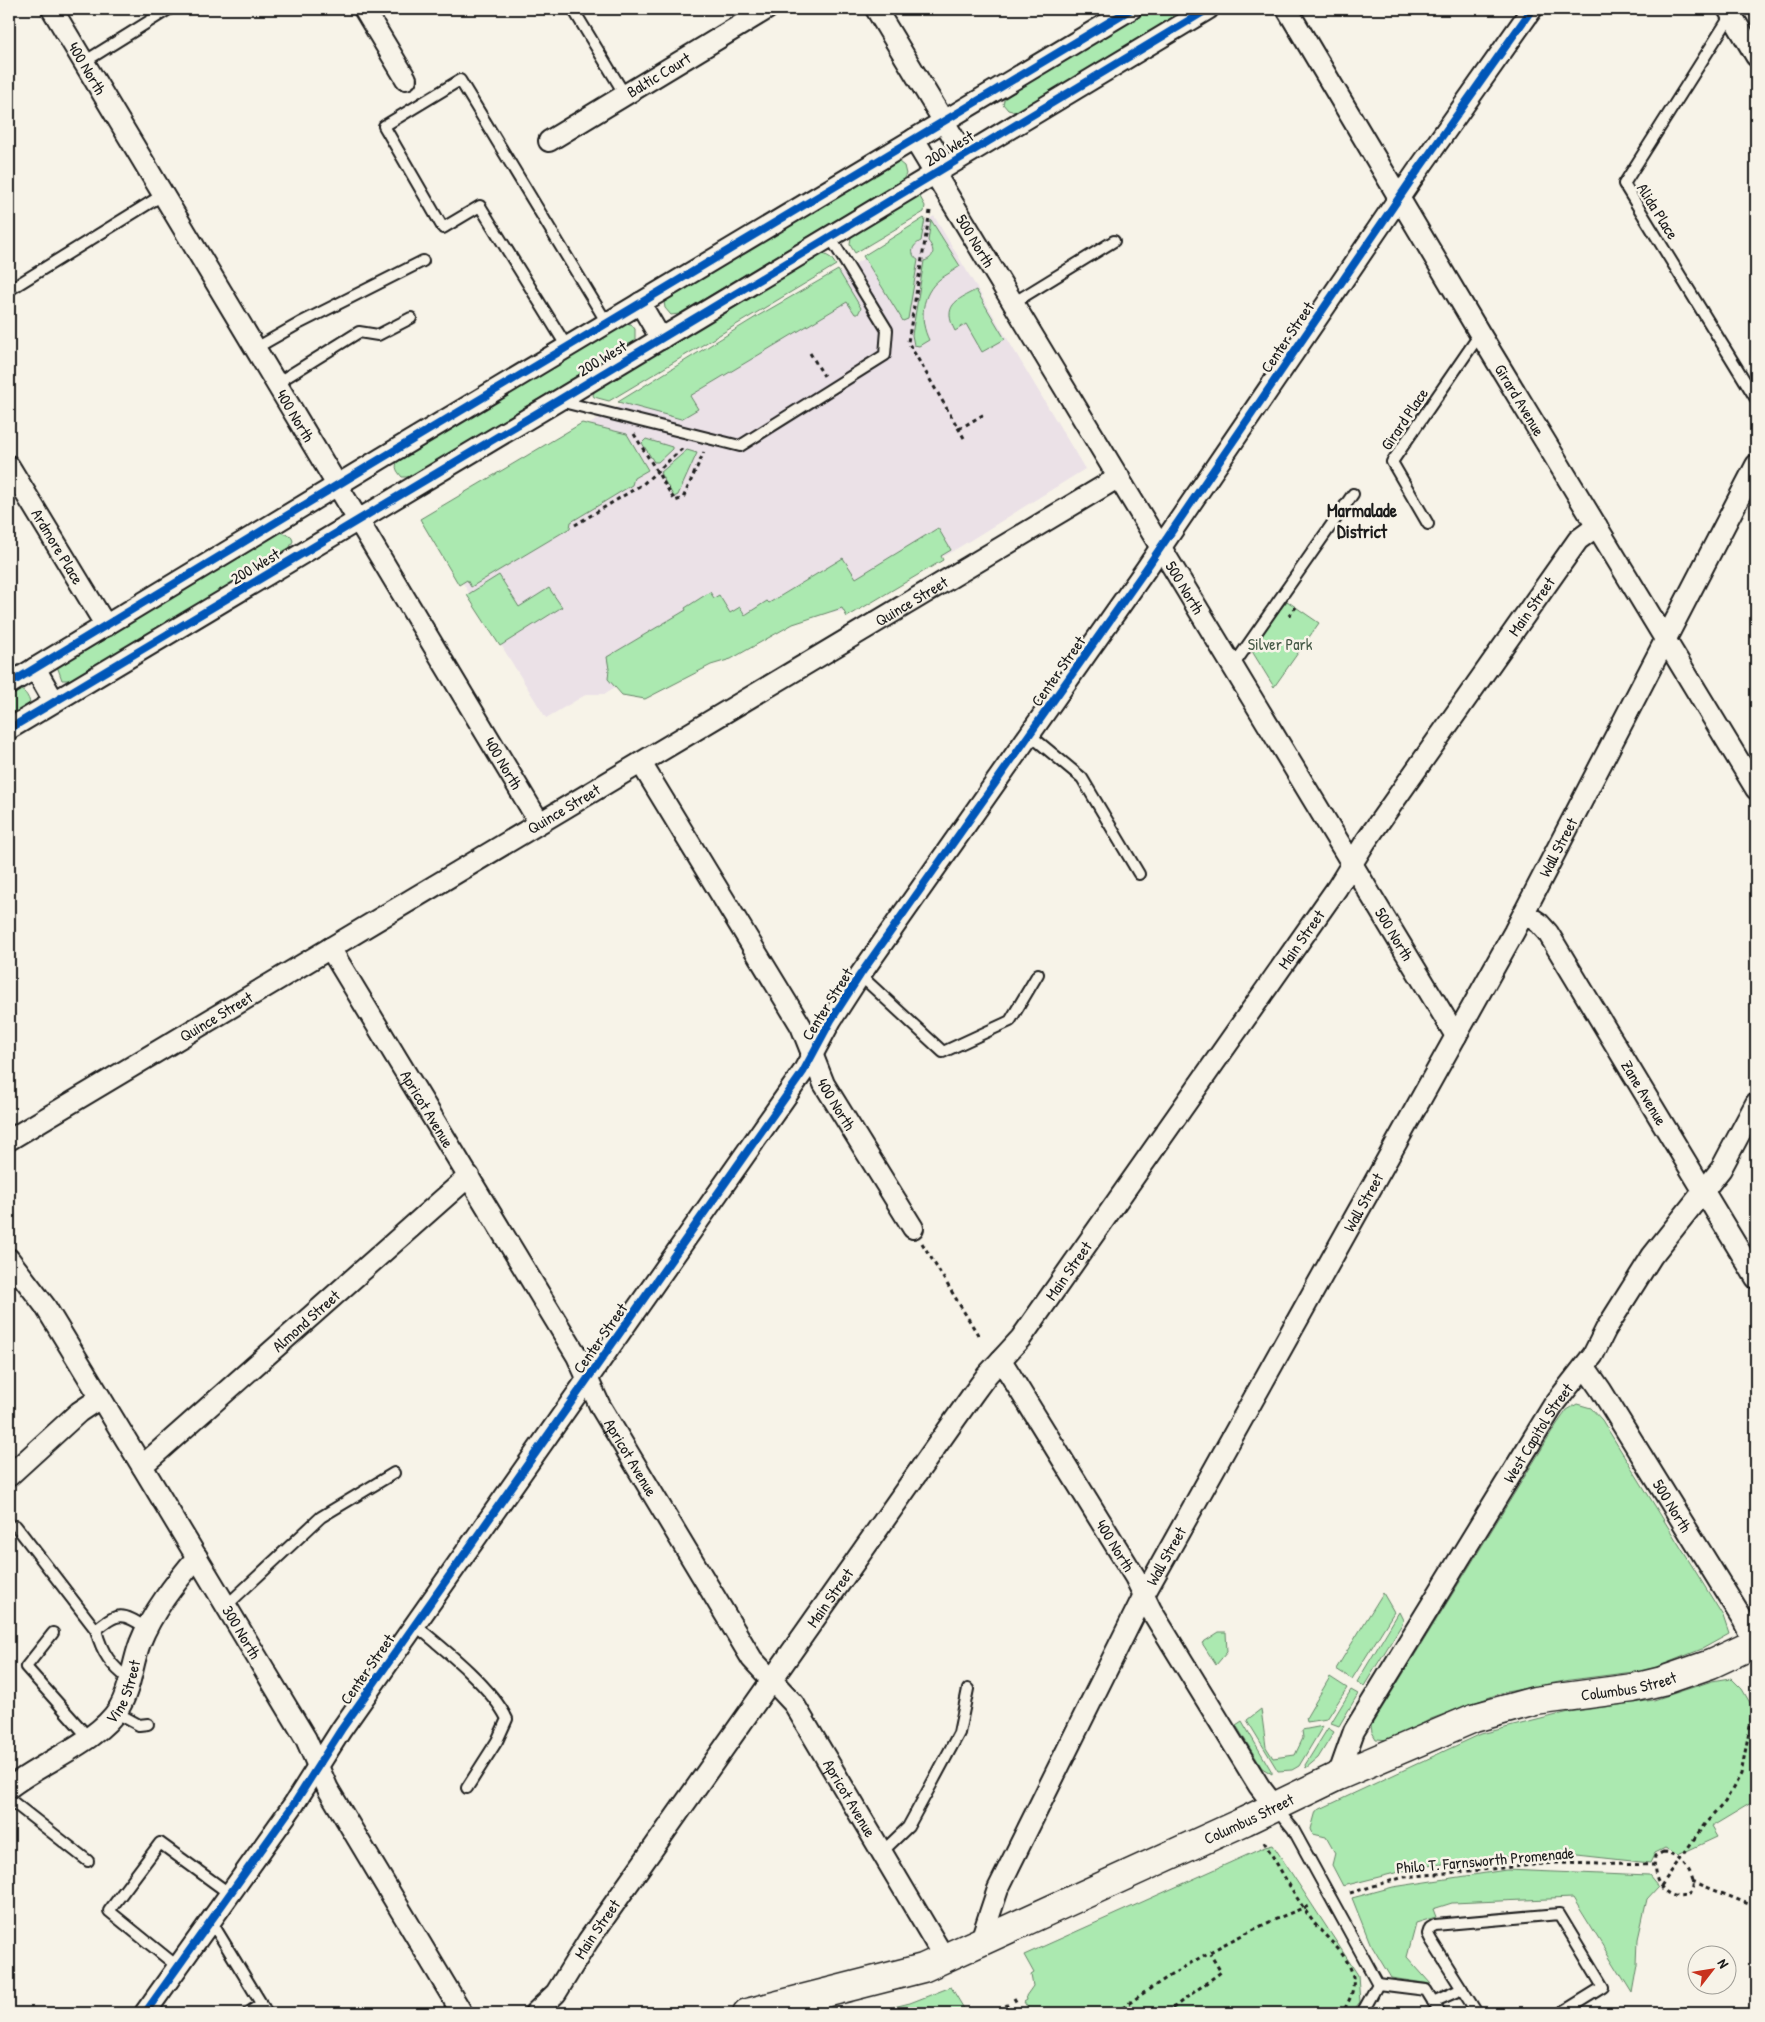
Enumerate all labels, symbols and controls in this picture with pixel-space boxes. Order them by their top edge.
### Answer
street label: 400 North [63,38,112,99]
street label: Baltic Court [622,47,695,103]
street label: 200 West [920,125,978,171]
street label: Alida Place [1632,179,1684,244]
street label: 500 North [951,210,1000,272]
street label: Center Street [1255,297,1319,377]
street label: 200 West [573,335,631,381]
street label: Girard Avenue [1490,360,1551,440]
street label: Girard Place [1375,383,1433,454]
street label: 400 North [271,385,320,446]
district label: Marmalade District [1327,498,1398,544]
street label: Ardmore Place [26,504,89,589]
street label: 200 West [226,543,284,589]
street label: 500 North [1161,557,1210,618]
street label: Quince Street [871,571,952,631]
street label: Main Street [1503,572,1560,640]
street label: Center Street [1026,631,1091,711]
park label: Silver Park [1248,633,1313,655]
street label: 400 North [480,733,528,794]
street label: Quince Street [523,778,605,839]
street label: Wall Street [1533,813,1583,881]
street label: 500 North [1370,904,1419,965]
street label: Main Street [1273,905,1330,973]
street label: Center Street [796,963,858,1044]
street label: Quince Street [175,986,257,1047]
street label: Zane Avenue [1616,1056,1673,1130]
street label: Apricot Avenue [395,1066,460,1152]
street label: 400 North [812,1075,861,1135]
street label: Wall Street [1338,1168,1389,1236]
street label: Main Street [1040,1236,1097,1305]
street label: Almond Street [267,1284,345,1357]
street label: Center Street [568,1298,633,1378]
street label: West Capitol Street [1498,1378,1578,1487]
street label: Apricot Avenue [599,1415,663,1501]
street label: 500 North [1648,1475,1697,1536]
street label: 400 North [1091,1515,1140,1576]
street label: Wall Street [1141,1522,1191,1589]
street label: Main Street [801,1563,858,1632]
street label: 300 North [217,1601,266,1663]
street label: Center Street [335,1629,400,1709]
street label: Vine Street [101,1657,146,1728]
street label: Columbus Street [1580,1666,1680,1706]
street label: Apricot Avenue [818,1755,882,1842]
street label: Columbus Street [1200,1788,1298,1849]
street label: Philo T. Farnsworth Promenade [1395,1841,1575,1879]
street label: Main Street [569,1894,625,1963]
north arrow [1688,1944,1738,1994]
text: N [1714,1955,1734,1972]

